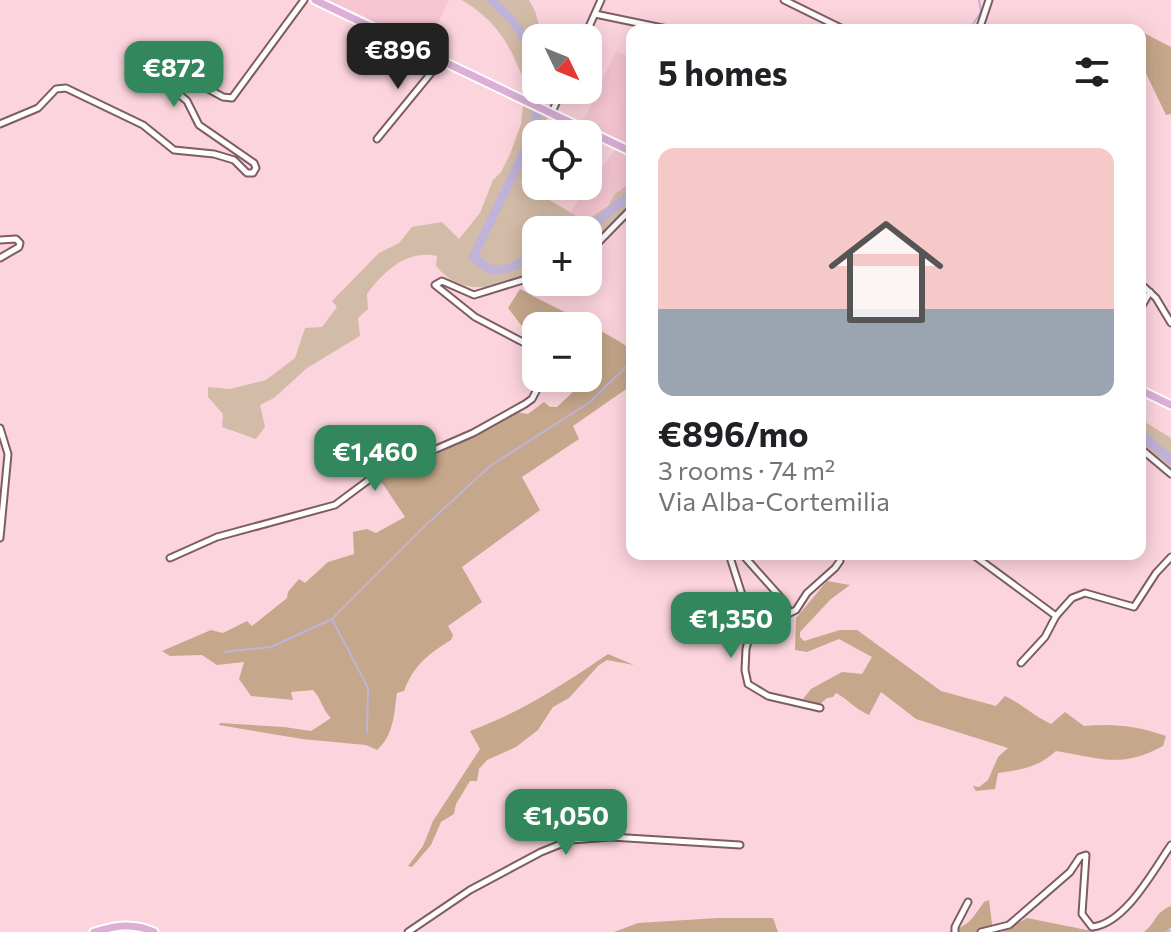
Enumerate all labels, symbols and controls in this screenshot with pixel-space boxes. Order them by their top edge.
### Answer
pin: €896 [351,23,445,91]
north arrow [522,24,602,104]
map controls [522,24,602,392]
text: €896 [365,33,431,64]
pin: €872 [127,41,221,109]
icon: filters [1070,50,1114,94]
text: €872 [142,51,206,82]
text: 5 homes [658,51,788,93]
button: locate [522,120,602,200]
icon: home [814,200,958,344]
button: + [522,216,602,296]
button: − [522,312,602,392]
text: €896/mo [658,412,809,454]
pin: €1,460 [310,425,440,493]
text: €1,460 [332,435,418,466]
text: 3 rooms · 74 m² [658,454,835,485]
text: Via Alba-Cortemilia [658,485,890,516]
pin: €1,350 [666,592,796,660]
text: €1,350 [689,602,773,633]
pin: €1,050 [501,789,631,857]
text: €1,050 [523,799,609,830]

